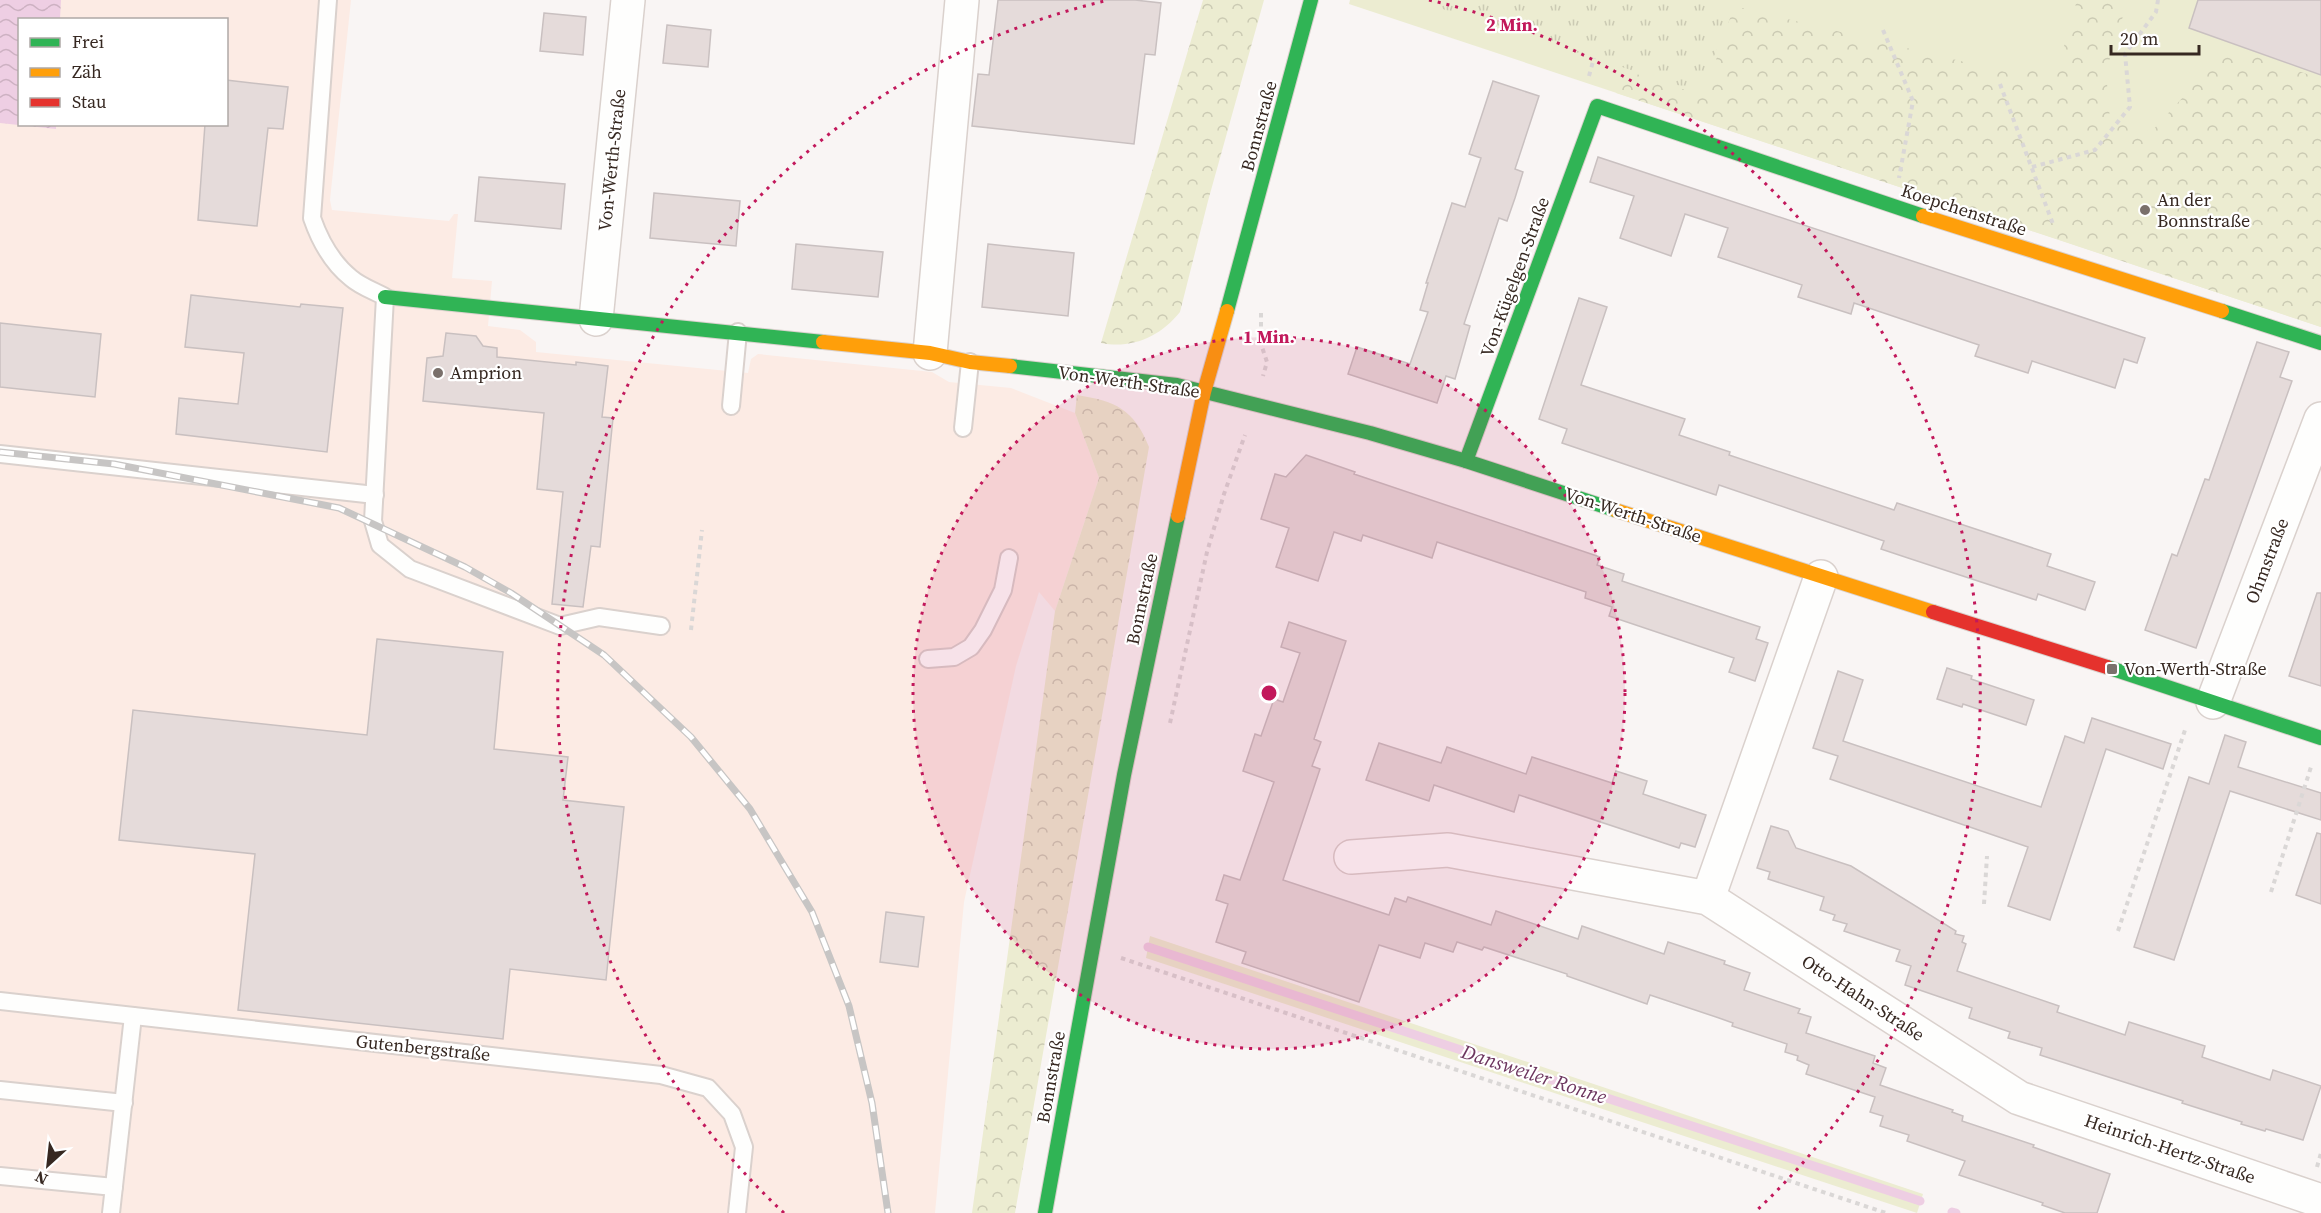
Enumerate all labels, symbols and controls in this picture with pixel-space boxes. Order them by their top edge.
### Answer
text: 2 Min. [1486,12,1538,37]
legend [18,18,228,126]
scale bar [2111,18,2200,56]
text: 20 m [2120,26,2158,51]
text: Frei [72,29,104,54]
text: Zäh [72,59,102,84]
street label: Bonnstraße [1234,78,1283,174]
street label: Von-Werth-Straße [592,88,631,232]
text: Stau [72,89,107,114]
street label: Koepchenstraße [1898,177,2030,242]
place label: An der Bonnstraße [2157,187,2250,233]
street label: Von-Kügelgen-Straße [1474,193,1555,360]
marker: An der Bonnstraße [2138,203,2152,217]
text: 1 Min. [1243,324,1295,349]
street label: Von-Werth-Straße [1057,359,1202,404]
place label: Amprion [450,360,522,385]
marker: Amprion [431,366,445,380]
street label: Von-Werth-Straße [1561,481,1705,548]
street label: Ohmstraße [2239,514,2294,607]
street label: Bonnstraße [1120,551,1163,647]
place label: Von-Werth-Straße [2124,656,2267,681]
marker: Von-Werth-Straße [2105,662,2119,676]
centre of rings [1259,683,1279,703]
street label: Otto-Hahn-Straße [1797,948,1930,1047]
street label: Gutenbergstraße [355,1028,492,1067]
street label: Bonnstraße [1030,1029,1071,1125]
water label: Dansweiler Ronne [1457,1037,1610,1111]
street label: Heinrich-Hertz-Straße [2081,1108,2259,1190]
north arrow [18,1135,78,1195]
text: N [31,1166,51,1191]

